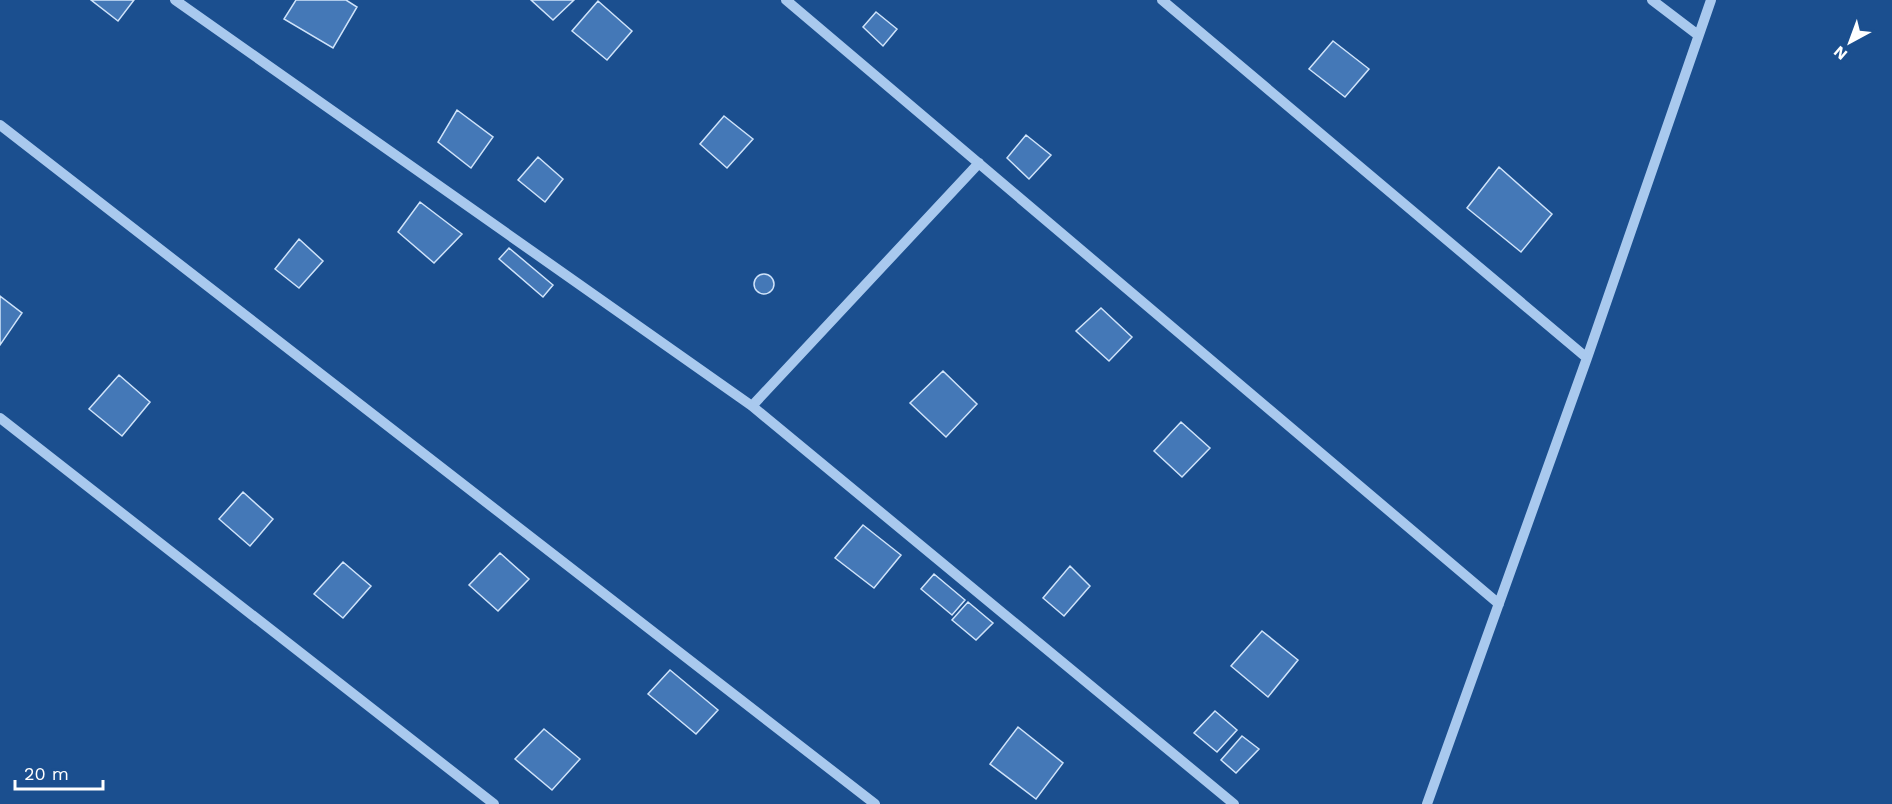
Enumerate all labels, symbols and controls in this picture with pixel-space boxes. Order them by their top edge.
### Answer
north arrow [1820,12,1880,72]
text: N [1830,42,1851,64]
scale bar [15,753,104,791]
text: 20 m [24,763,69,784]

